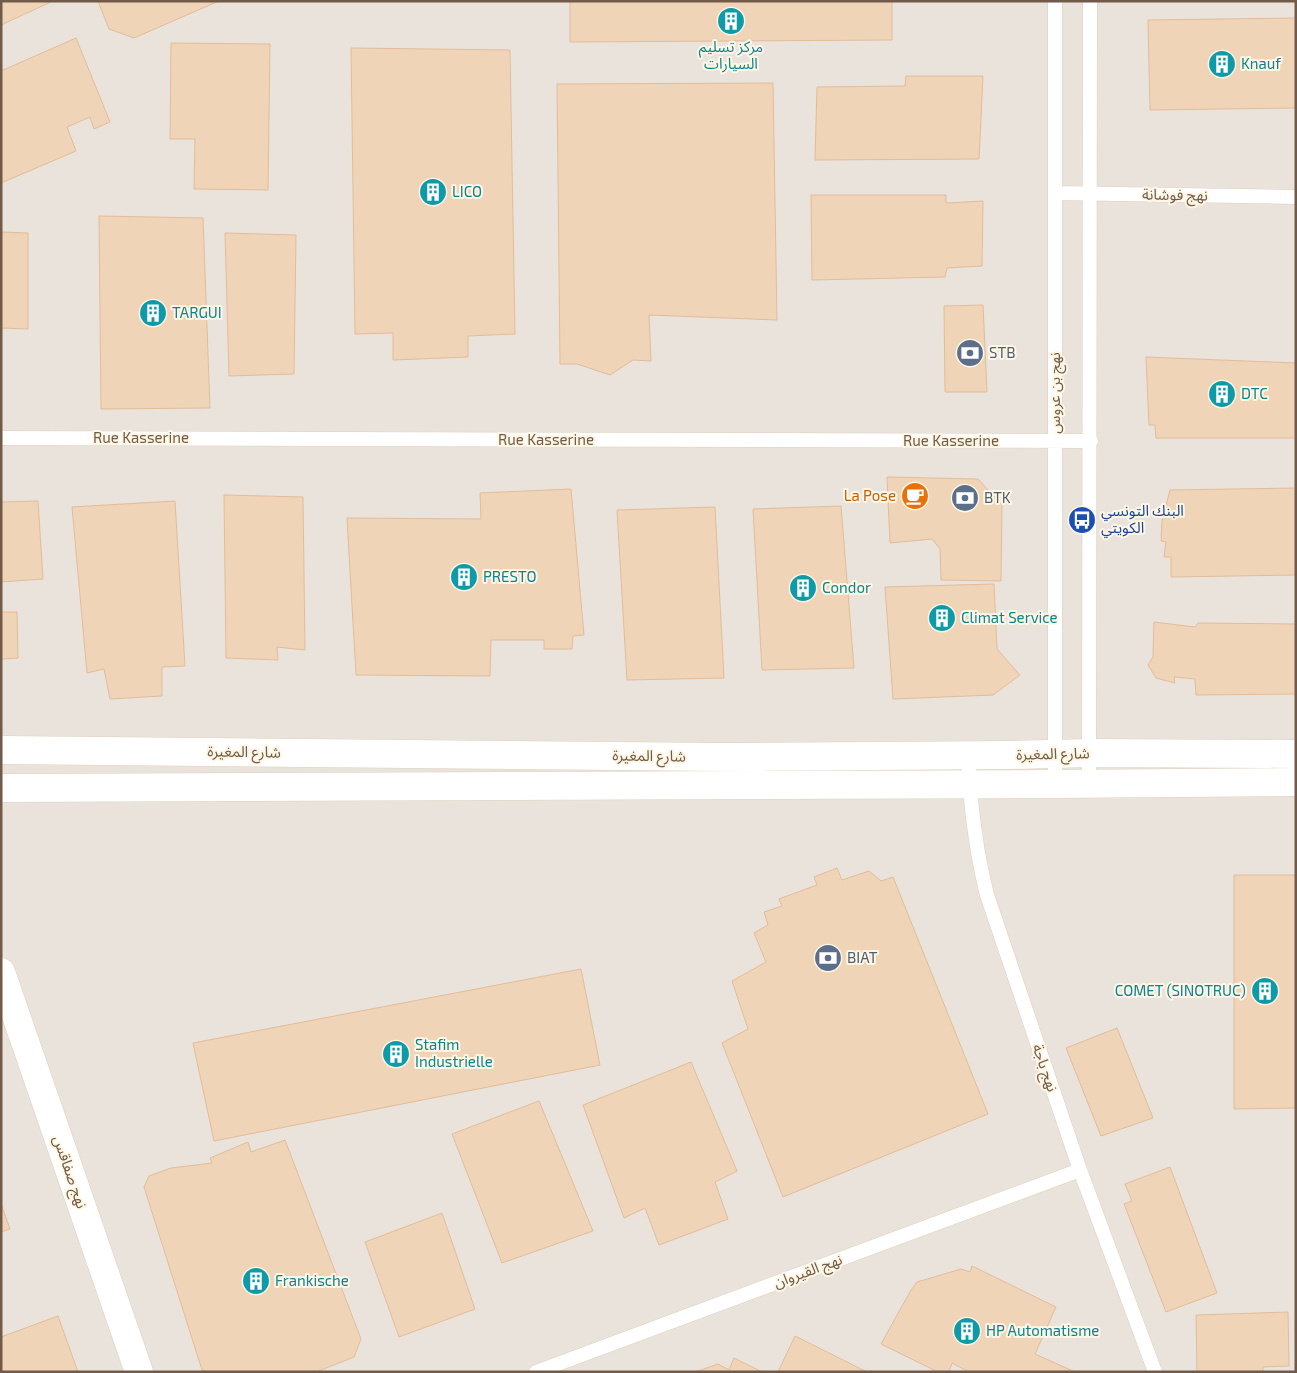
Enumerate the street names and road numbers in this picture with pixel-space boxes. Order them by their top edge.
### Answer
street label: نهج فوشانة [1142,184,1208,208]
street label: نهج بن عروس [1045,352,1067,434]
street label: Rue Kasserine [93,428,189,446]
street label: Rue Kasserine [498,430,594,448]
street label: Rue Kasserine [903,431,999,449]
street label: شارع المغيرة [207,741,281,765]
street label: شارع المغيرة [1016,743,1090,767]
street label: شارع المغيرة [612,745,686,769]
street label: نهج باجة [1026,1041,1062,1095]
street label: نهج صفاقس [46,1133,92,1212]
street label: نهج القيروان [771,1249,846,1295]

